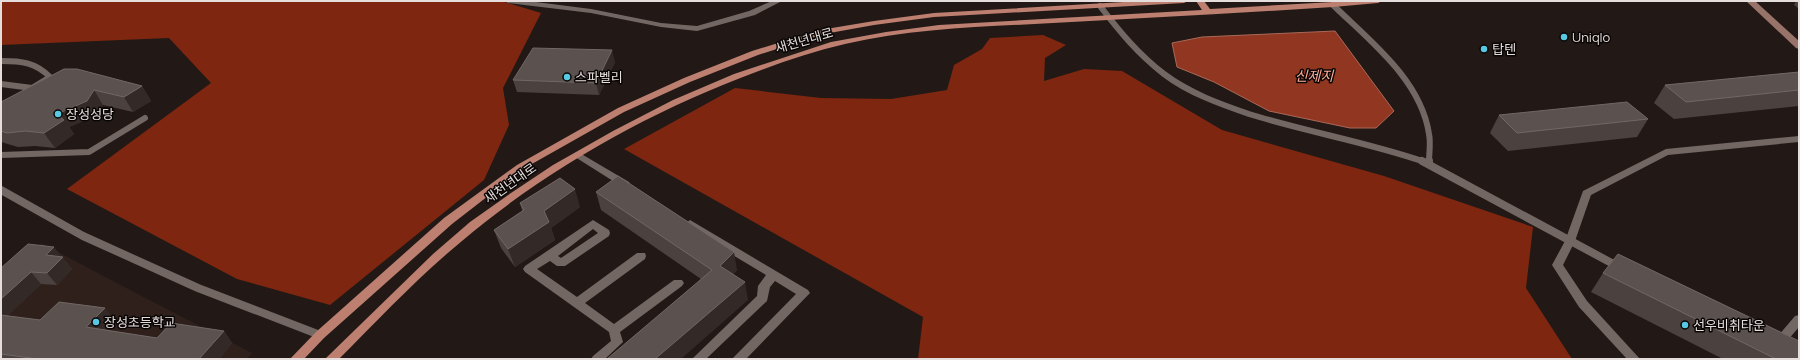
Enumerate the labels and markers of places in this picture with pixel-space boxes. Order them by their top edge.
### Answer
place label: Uniqlo [1572,28,1611,46]
marker: Uniqlo [1559,32,1569,42]
place label: 탑텐 [1492,40,1516,58]
marker: 탑텐 [1479,44,1489,54]
place label: 스파벨리 [575,68,623,86]
marker: 스파벨리 [562,72,572,82]
place label: 장성성당 [66,105,114,123]
marker: 장성성당 [53,109,63,119]
place label: 장성초등학교 [104,313,176,331]
place label: 선우비취타운 [1693,316,1765,334]
marker: 장성초등학교 [91,317,101,327]
marker: 선우비취타운 [1680,320,1690,330]

